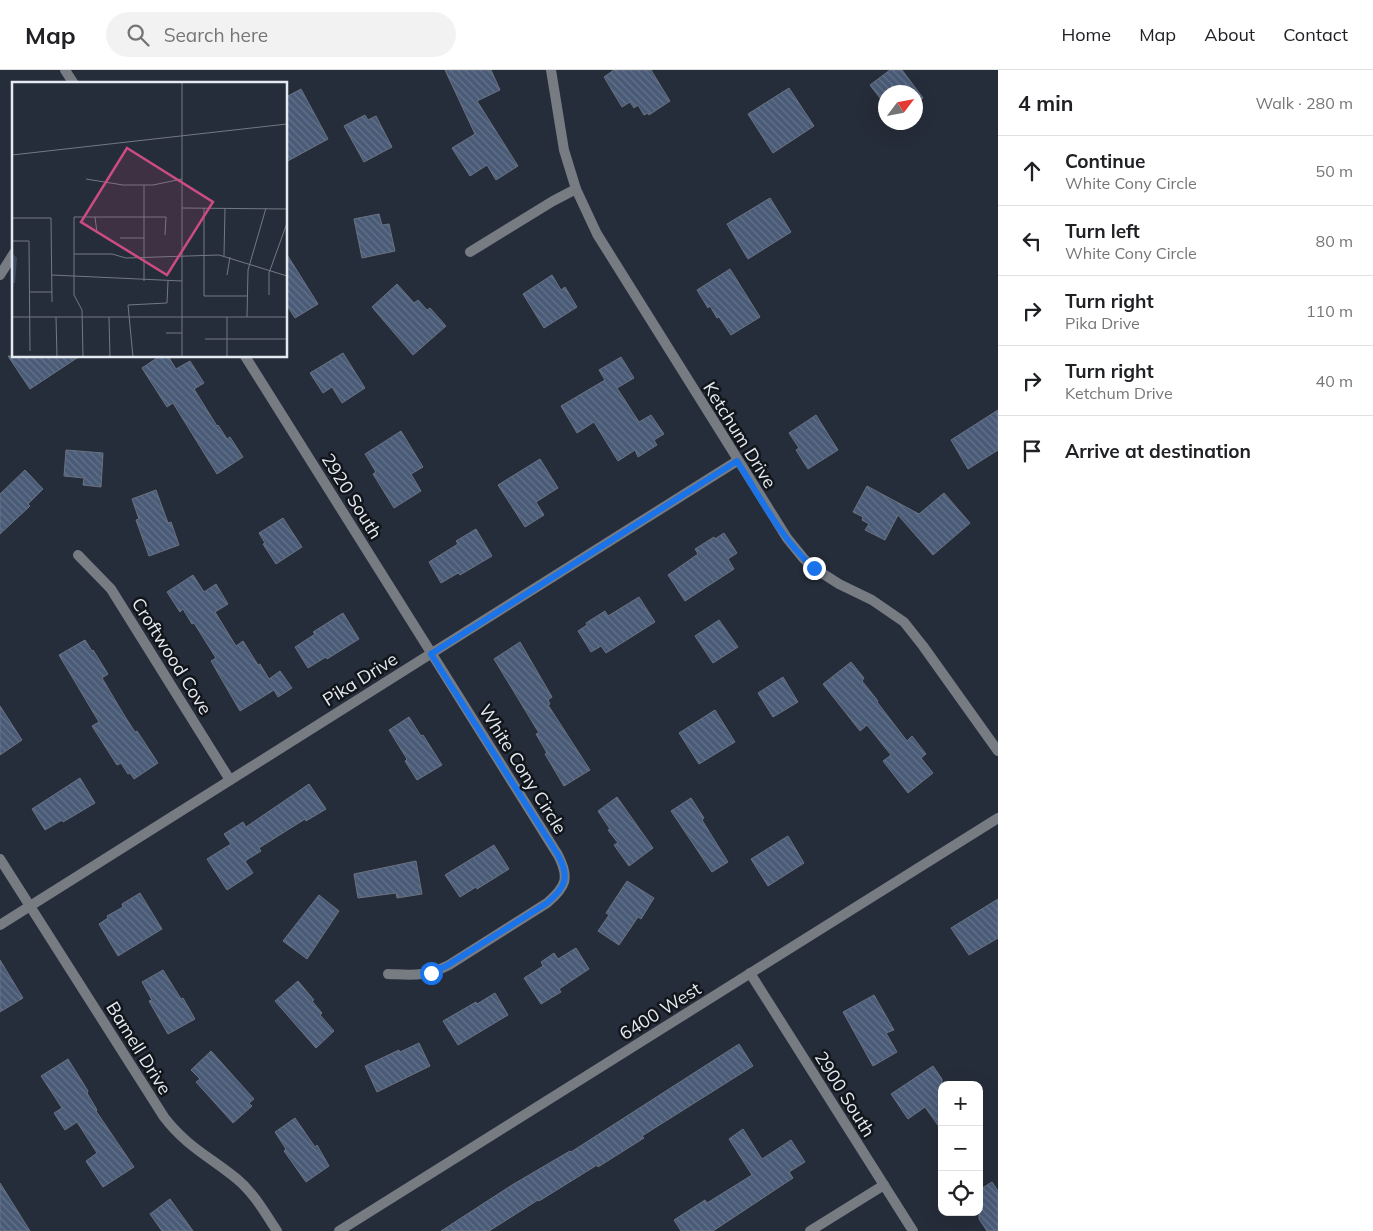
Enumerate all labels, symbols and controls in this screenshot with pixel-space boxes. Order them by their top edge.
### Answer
search box [106,12,456,57]
text: Map [25,20,76,50]
icon: search [124,21,152,49]
text: Search here [164,23,268,47]
text: Home [1061,23,1111,46]
text: Map [1139,23,1176,46]
text: About [1204,23,1255,46]
text: Contact [1283,23,1348,46]
inset map [12,82,288,358]
north arrow [878,85,923,130]
text: 4 min [1018,90,1073,116]
text: Walk · 280 m [1255,93,1353,113]
text: Continue [1065,149,1145,173]
icon: ahead [1018,157,1046,185]
text: 50 m [1316,161,1353,181]
text: White Cony Circle [1065,173,1197,193]
text: Turn left [1065,219,1140,243]
icon: left [1018,227,1046,255]
text: 80 m [1316,231,1353,251]
text: White Cony Circle [1065,243,1197,263]
text: Turn right [1065,289,1154,313]
icon: right [1018,297,1046,325]
text: 110 m [1306,301,1353,321]
text: Pika Drive [1065,313,1140,333]
text: Turn right [1065,359,1154,383]
icon: right [1018,367,1046,395]
text: 40 m [1316,371,1353,391]
street label: Ketchum Drive [698,378,782,492]
text: Ketchum Drive [1065,383,1173,403]
icon: arrive [1018,437,1046,465]
text: Arrive at destination [1065,439,1251,463]
street label: 2920 South [317,449,387,543]
route end [803,557,826,580]
street label: Croftwood Cove [127,593,217,719]
street label: Pika Drive [318,647,402,711]
street label: White Cony Circle [474,700,572,838]
route start [420,962,443,985]
street label: 6400 West [615,977,705,1045]
street label: Bamell Drive [101,997,177,1099]
street label: 2900 South [810,1047,880,1141]
map controls [938,1081,983,1216]
button: + [938,1081,983,1126]
button: − [938,1126,983,1171]
button: locate [938,1171,983,1216]

